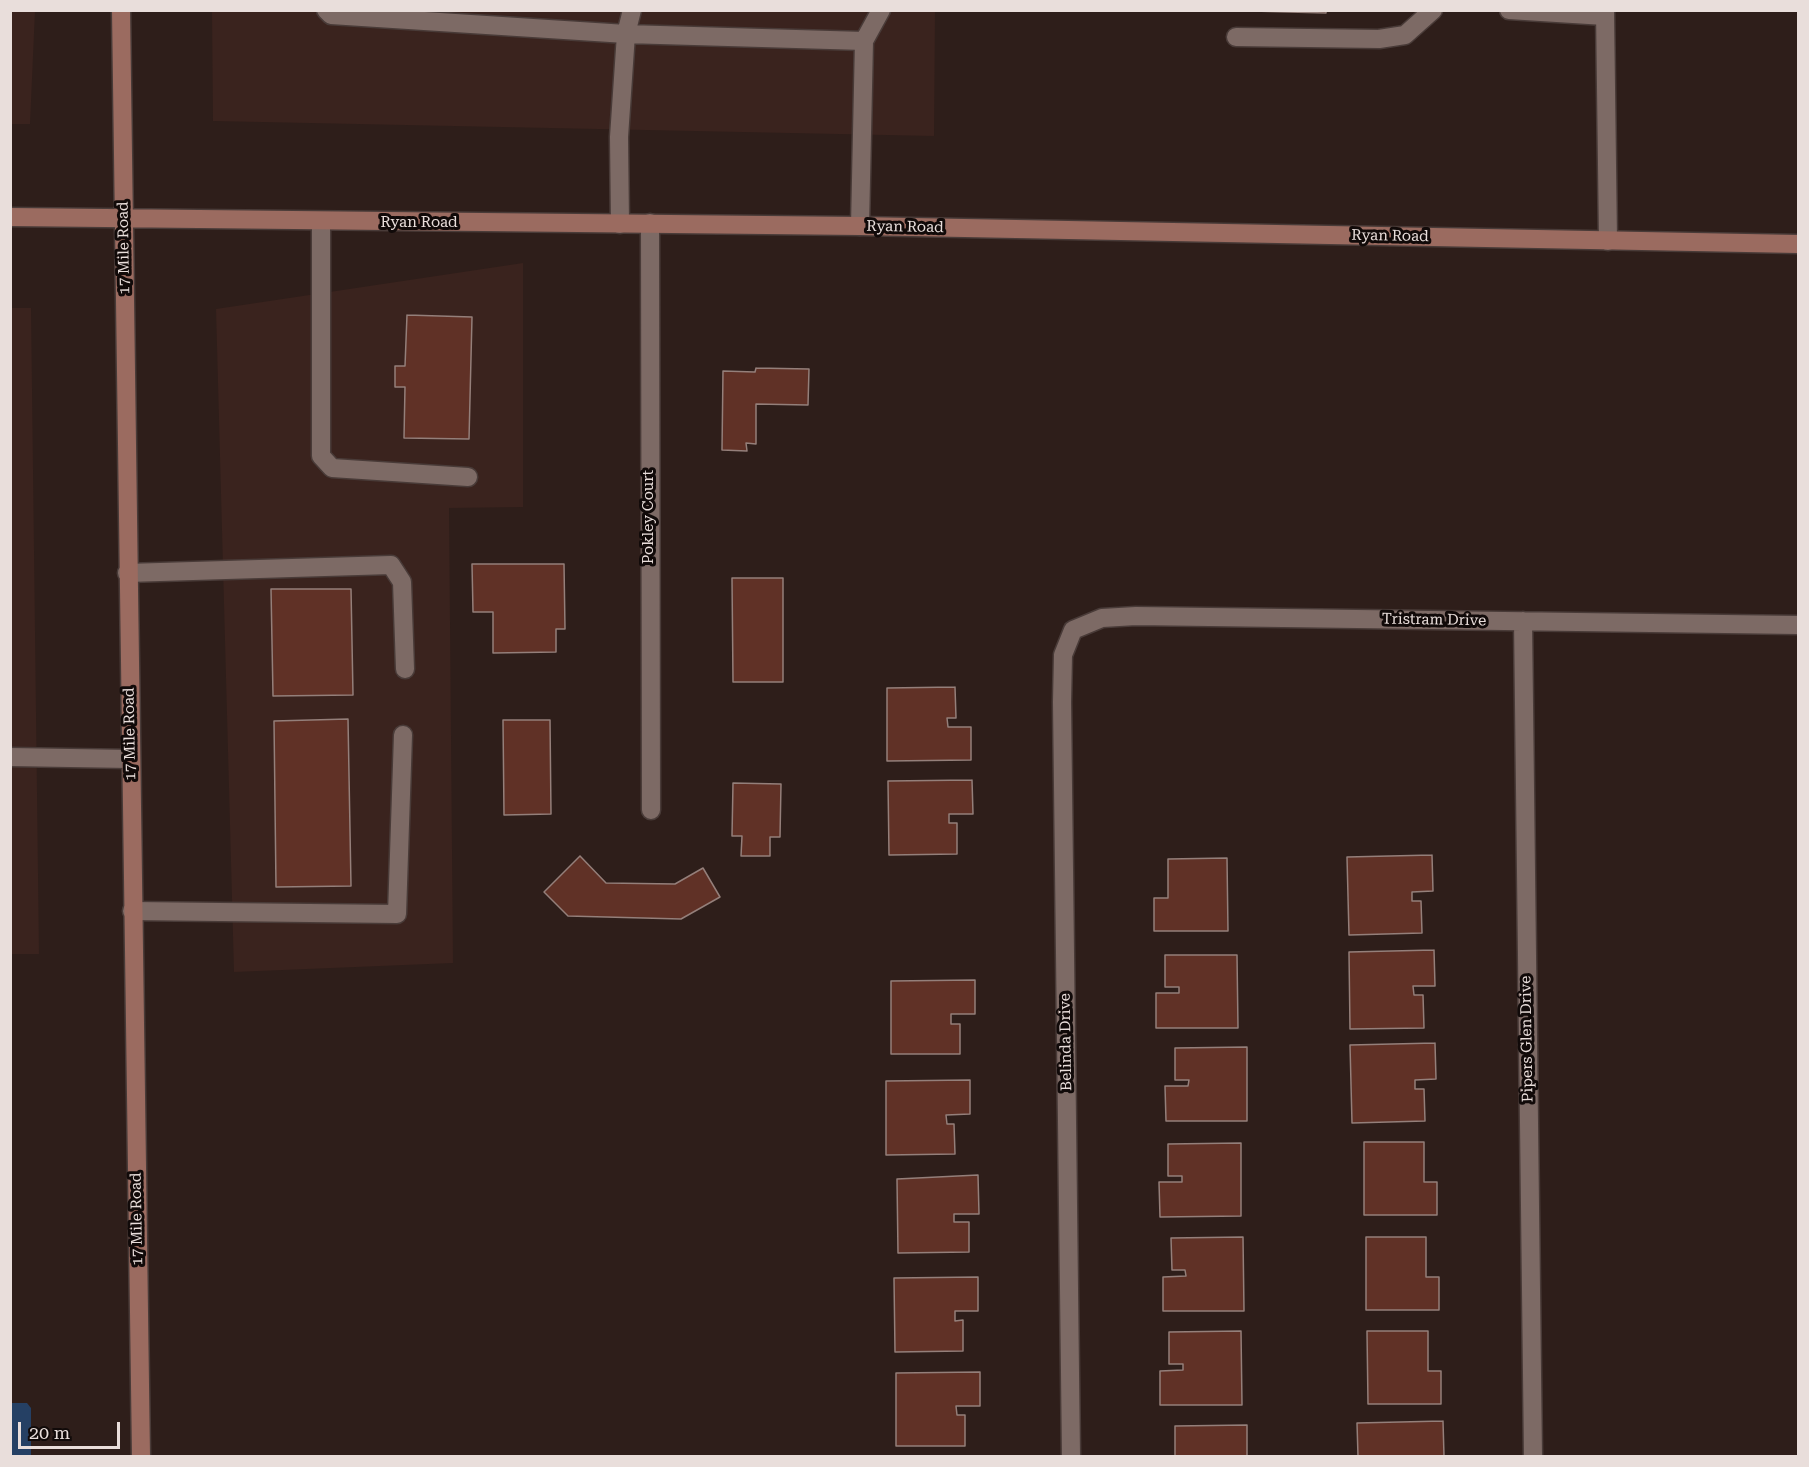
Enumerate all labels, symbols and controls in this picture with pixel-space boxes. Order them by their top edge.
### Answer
street label: 17 Mile Road [114,201,134,295]
street label: Ryan Road [380,214,458,232]
street label: Ryan Road [866,217,944,237]
street label: Ryan Road [1351,226,1429,246]
street label: Pokley Court [640,470,658,564]
street label: Tristram Drive [1382,610,1486,630]
street label: 17 Mile Road [120,687,140,781]
street label: Pipers Glen Drive [1517,976,1537,1102]
street label: Belinda Drive [1056,993,1076,1091]
street label: 17 Mile Road [127,1172,147,1266]
scale bar [21,1410,123,1448]
text: 20 m [29,1422,70,1443]

